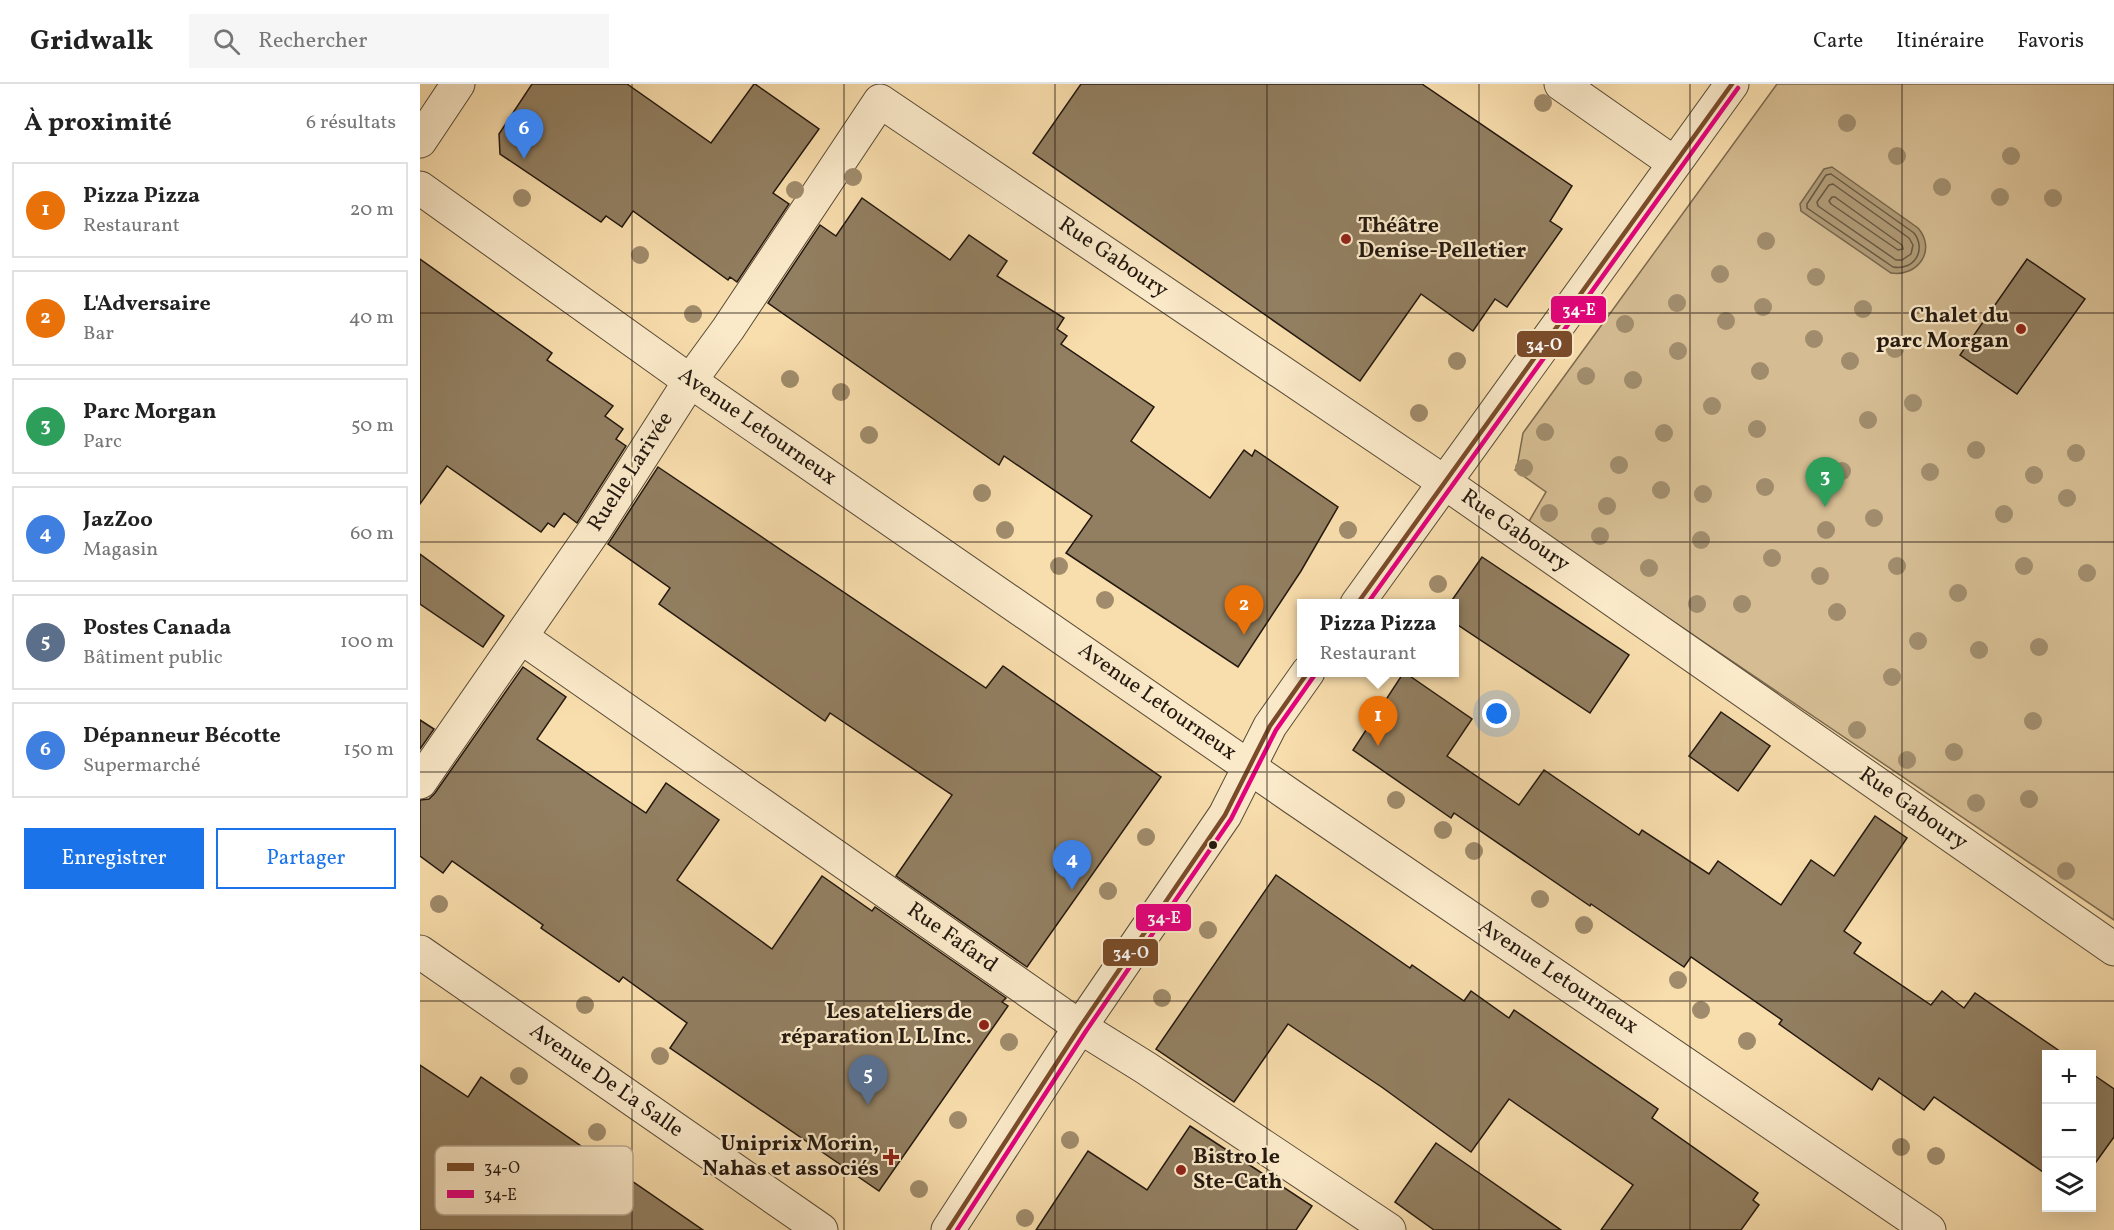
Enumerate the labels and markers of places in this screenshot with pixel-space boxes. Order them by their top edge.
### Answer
pin: 6 [504,110,544,159]
place label: Théâtre Denise-Pelletier [1358,211,1527,267]
marker: Théâtre Denise-Pelletier [1339,232,1353,246]
place label: Chalet du parc Morgan [1876,301,2009,357]
marker: Chalet du parc Morgan [2014,322,2028,336]
pin: 3 [1806,458,1844,507]
pin: 2 [1224,586,1264,635]
pin: 1 [1358,696,1398,746]
unlabelled marker [1207,839,1219,851]
pin: 4 [1052,840,1092,890]
place label: Les ateliers de réparation L L Inc. [781,997,972,1053]
marker: Les ateliers de réparation L L Inc. [977,1018,991,1032]
pin: 5 [848,1056,888,1105]
place label: Uniprix Morin, Nahas et associés [702,1129,879,1185]
place label: Bistro le Ste-Cath [1193,1142,1283,1198]
marker: Uniprix Morin, Nahas et associés [884,1150,898,1164]
marker: Bistro le Ste-Cath [1174,1163,1188,1177]

